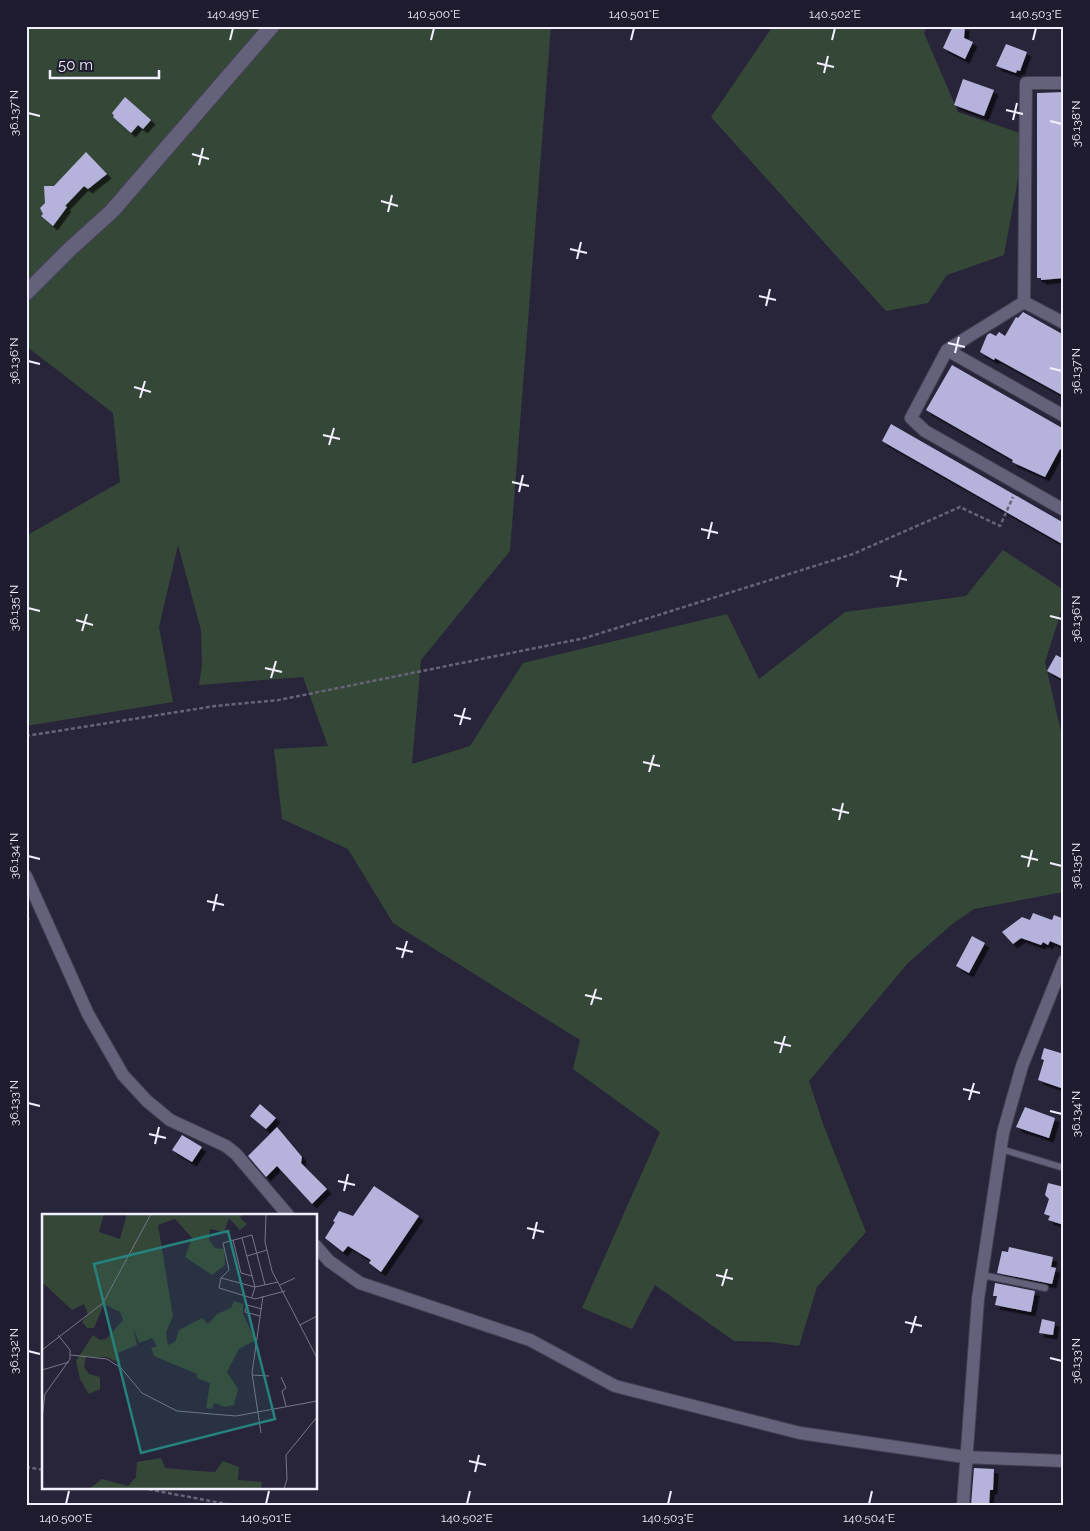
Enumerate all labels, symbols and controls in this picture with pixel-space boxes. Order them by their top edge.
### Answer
text: 140.499°E [207,7,259,21]
text: 140.500°E [408,7,460,21]
text: 140.501°E [609,7,659,21]
text: 140.502°E [809,7,861,21]
text: 140.503°E [1010,7,1062,21]
scale bar [50,48,159,80]
text: 50 m [58,56,93,74]
text: 36.137°N [7,90,21,136]
text: 36.138°N [1069,100,1083,148]
text: 36.136°N [7,337,21,385]
text: 36.137°N [1069,348,1083,394]
text: 36.135°N [7,585,21,631]
text: 36.136°N [1069,595,1083,643]
text: 36.134°N [7,833,21,879]
text: 36.135°N [1069,843,1083,889]
text: 36.133°N [7,1080,21,1126]
text: 36.134°N [1069,1091,1083,1137]
inset map [42,1214,318,1488]
text: 36.132°N [7,1328,21,1374]
text: 36.133°N [1069,1338,1083,1384]
text: 140.500°E [40,1511,92,1525]
text: 140.501°E [241,1511,291,1525]
text: 140.502°E [441,1511,493,1525]
text: 140.503°E [642,1511,694,1525]
text: 140.504°E [843,1511,895,1525]

